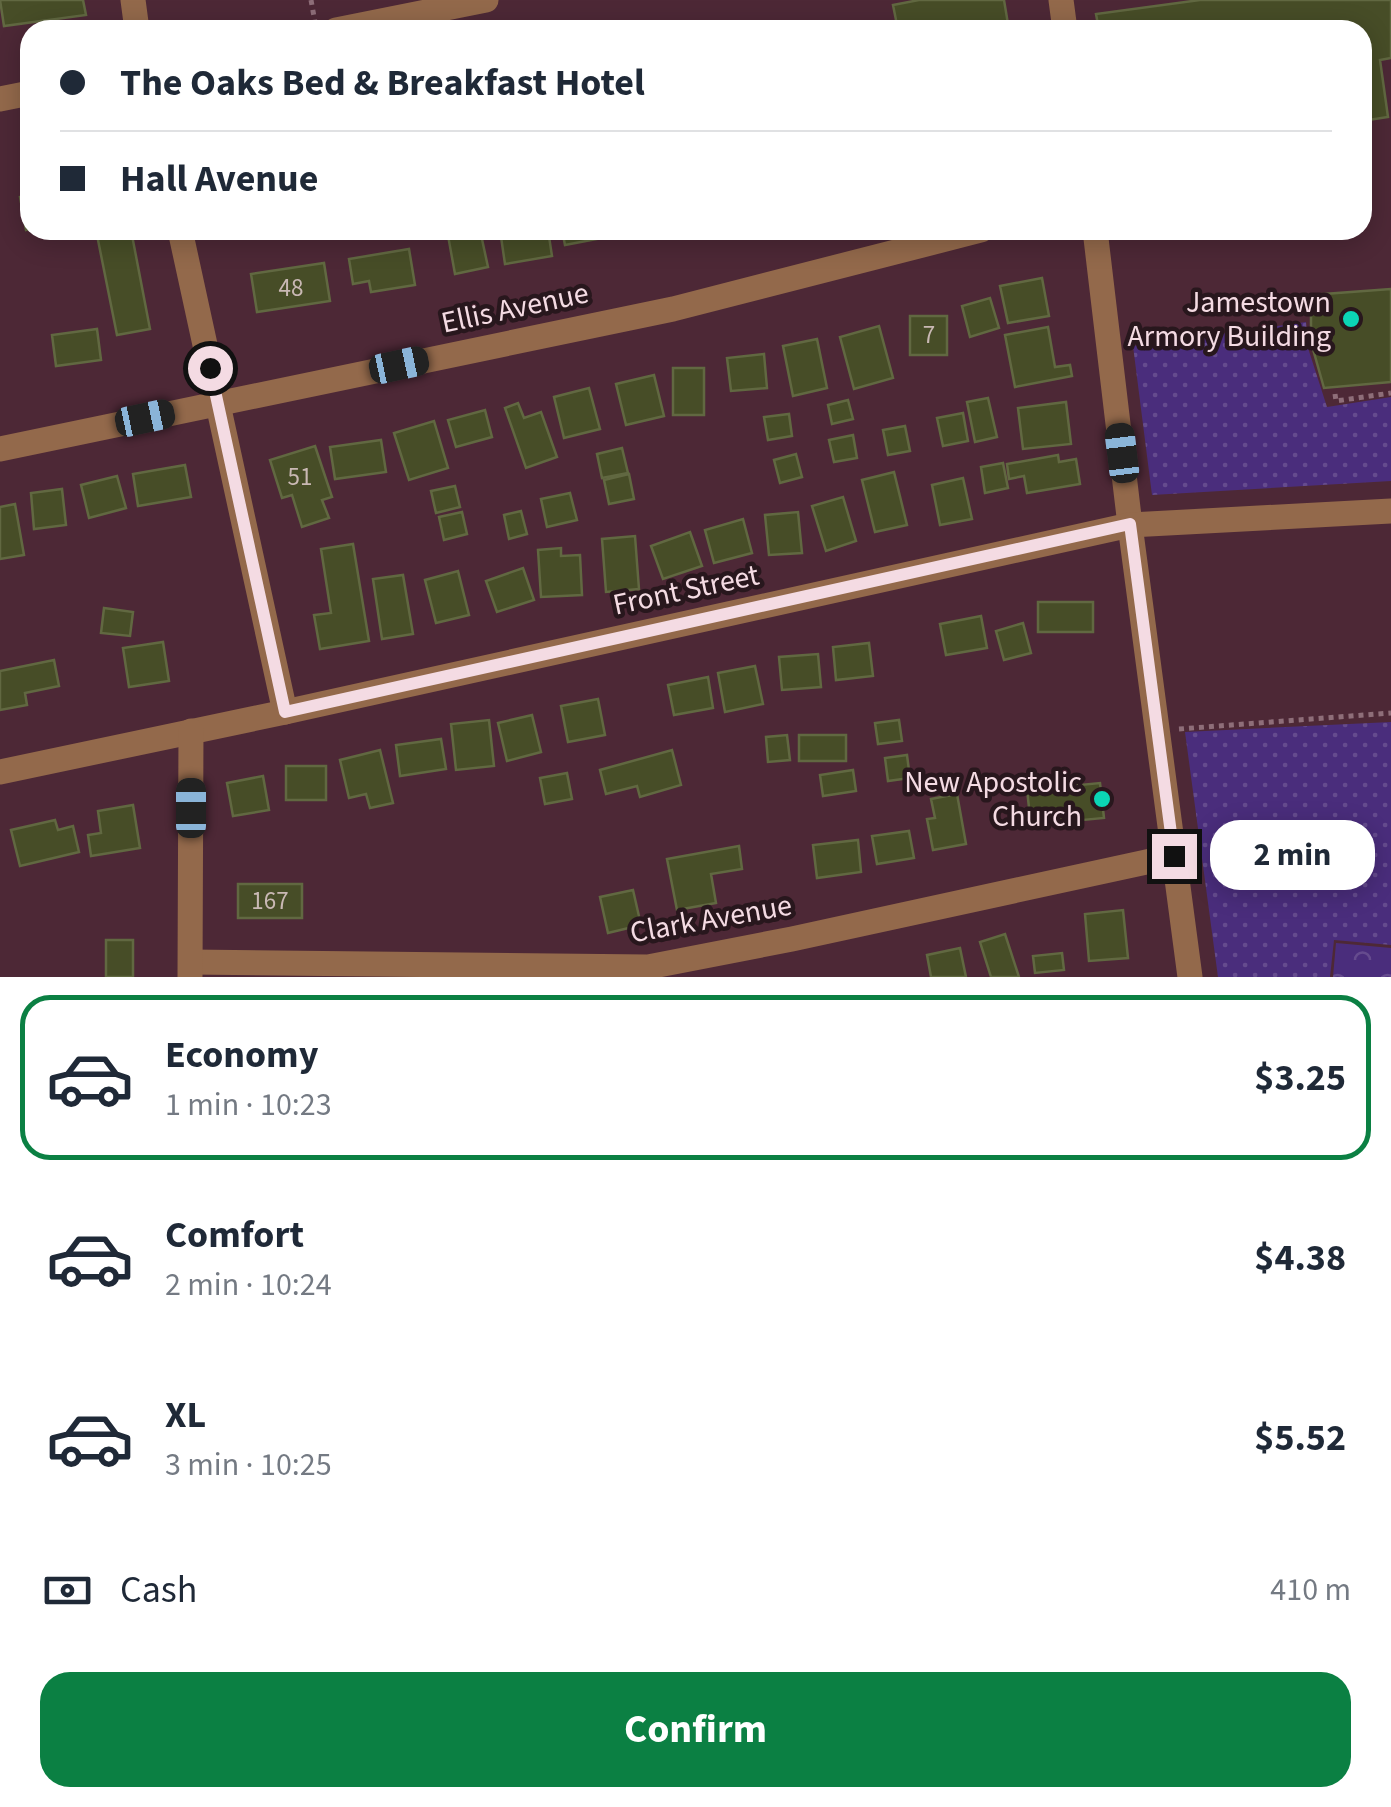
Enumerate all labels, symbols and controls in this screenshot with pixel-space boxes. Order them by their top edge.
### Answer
text: The Oaks Bed & Breakfast Hotel [120,56,645,110]
text: Hall Avenue [120,152,318,206]
house number: 48 [279,270,303,306]
street label: Ellis Avenue [437,271,593,345]
place label: Jamestown Armory Building [1127,281,1331,358]
marker: Jamestown Armory Building [1340,308,1362,330]
house number: 7 [923,317,935,353]
car [367,344,431,386]
route start [188,346,233,391]
car [113,397,177,439]
car [1103,421,1141,485]
house number: 51 [288,459,312,495]
street label: Front Street [609,554,763,626]
place label: New Apostolic Church [904,761,1082,838]
car [176,778,206,838]
marker: New Apostolic Church [1091,788,1113,810]
callout: 2 min [1209,821,1374,891]
text: 2 min [1254,832,1331,878]
route end [1152,834,1197,879]
house number: 167 [251,883,289,919]
street label: Clark Avenue [627,884,795,954]
text: Economy [165,1028,318,1082]
icon: car [45,1033,135,1123]
text: $3.25 [1254,1051,1346,1105]
text: 1 min · 10:23 [165,1082,332,1128]
text: Comfort [165,1208,304,1262]
icon: car [45,1213,135,1303]
text: $4.38 [1254,1231,1346,1285]
text: 2 min · 10:24 [165,1262,332,1308]
text: XL [165,1388,206,1442]
icon: car [45,1393,135,1483]
text: $5.52 [1254,1411,1346,1465]
text: 3 min · 10:25 [165,1442,332,1488]
icon: cash [40,1563,95,1618]
text: Cash [120,1563,197,1617]
text: 410 m [1270,1567,1351,1613]
button: Confirm [40,1672,1351,1787]

